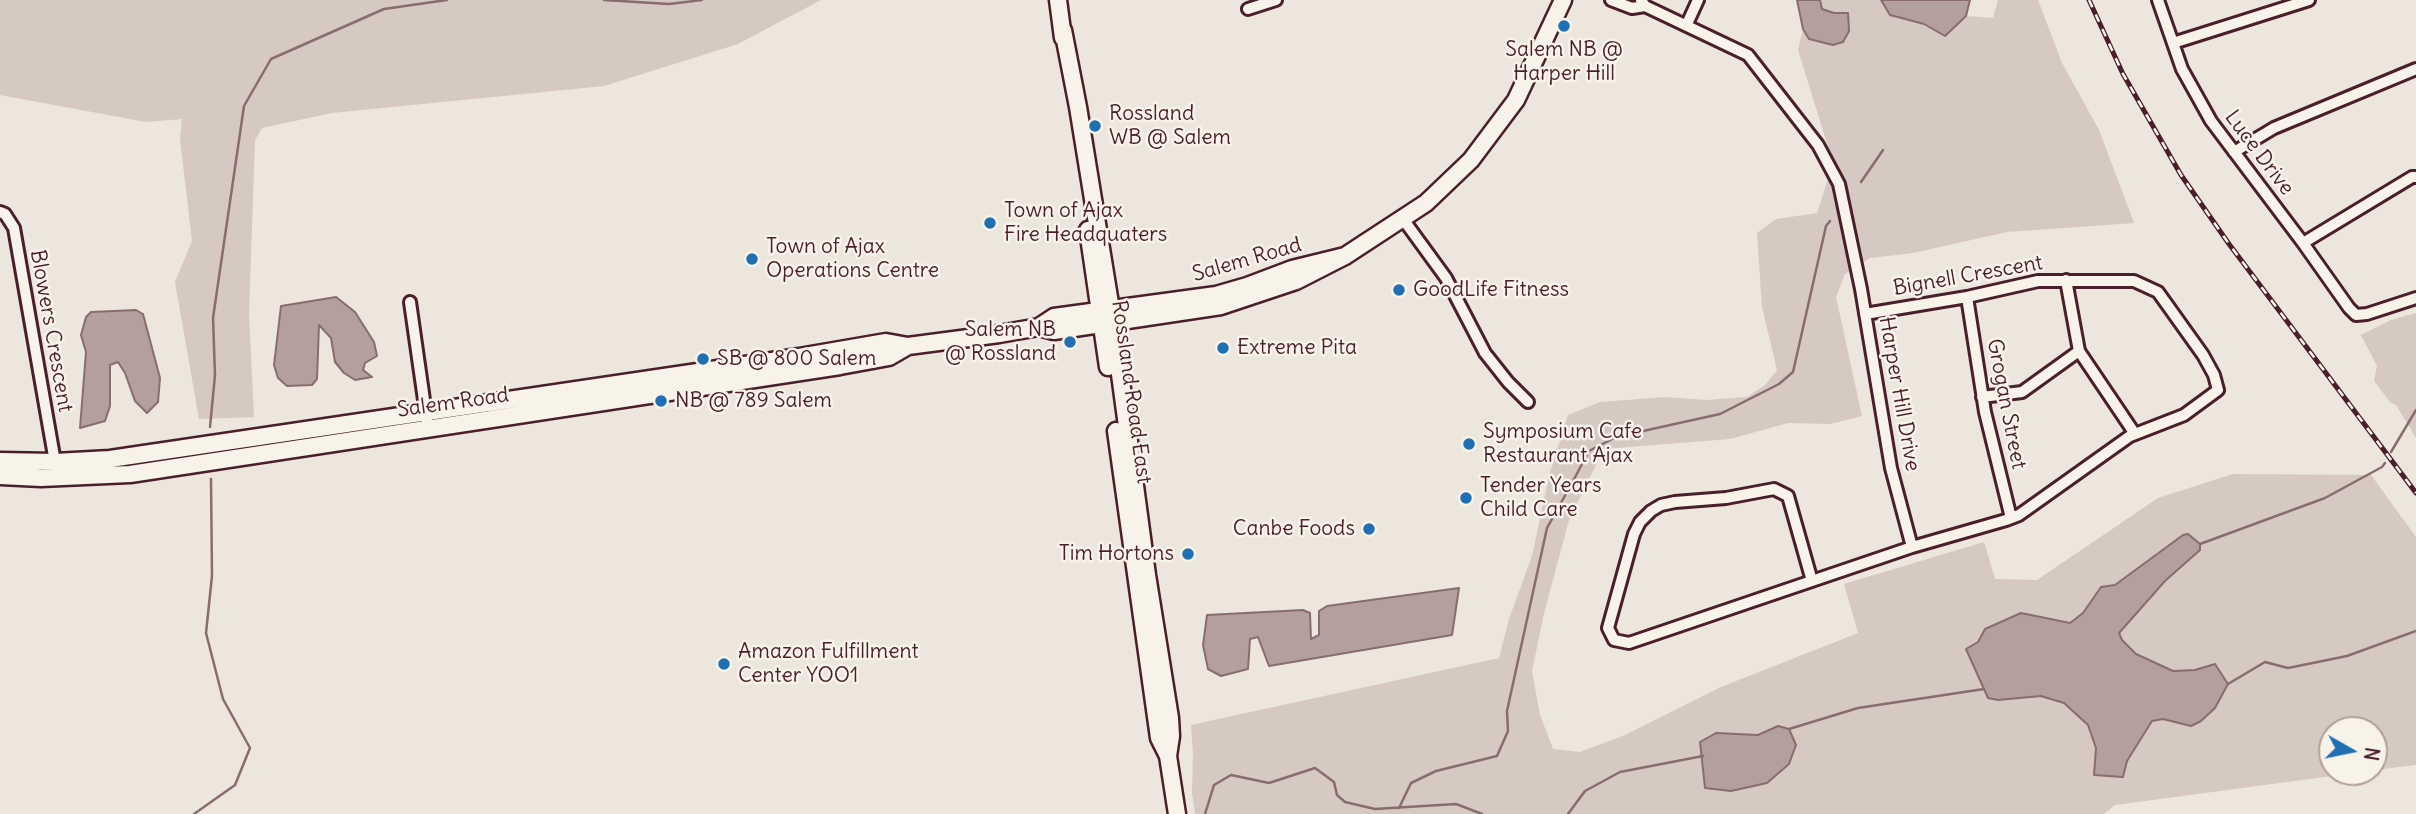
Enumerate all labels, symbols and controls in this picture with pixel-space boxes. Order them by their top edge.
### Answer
marker: Salem NB @ Harper Hill [1556,18,1572,34]
place label: Salem NB @ Harper Hill [1505,37,1623,87]
place label: Rossland WB @ Salem [1109,101,1231,151]
street label: Luce Drive [2219,106,2299,200]
marker: Rossland WB @ Salem [1087,118,1103,134]
place label: Town of Ajax Fire Headquaters [1004,198,1167,248]
marker: Town of Ajax Fire Headquaters [982,215,998,231]
street label: Salem Road [1190,232,1304,288]
place label: Town of Ajax Operations Centre [766,234,939,284]
street label: Blowers Crescent [24,248,78,414]
street label: Bignell Crescent [1891,250,2045,302]
marker: Town of Ajax Operations Centre [744,251,760,267]
place label: GoodLife Fitness [1413,277,1569,303]
marker: GoodLife Fitness [1391,282,1407,298]
street label: Rossland Road East [1106,299,1156,485]
street label: Harper Hill Drive [1873,315,1925,473]
place label: Salem NB @ Rossland [945,317,1056,367]
marker: Salem NB @ Rossland [1062,334,1078,350]
place label: Extreme Pita [1237,335,1357,361]
street label: Grogan Street [1981,337,2031,471]
marker: Extreme Pita [1215,340,1231,356]
place label: SB @ 800 Salem [717,346,876,372]
marker: SB @ 800 Salem [695,351,711,367]
street label: Salem Road [396,383,510,423]
place label: NB @ 789 Salem [675,388,832,414]
marker: NB @ 789 Salem [653,393,669,409]
place label: Symposium Cafe Restaurant Ajax [1483,419,1642,469]
marker: Symposium Cafe Restaurant Ajax [1461,436,1477,452]
place label: Tender Years Child Care [1480,473,1602,523]
marker: Tender Years Child Care [1458,490,1474,506]
place label: Canbe Foods [1233,516,1355,542]
marker: Canbe Foods [1361,521,1377,537]
place label: Tim Hortons [1059,541,1174,567]
marker: Tim Hortons [1180,546,1196,562]
place label: Amazon Fulfillment Center YOO1 [738,639,919,689]
marker: Amazon Fulfillment Center YOO1 [716,656,732,672]
north arrow [2318,716,2388,786]
text: N [2359,746,2385,762]

